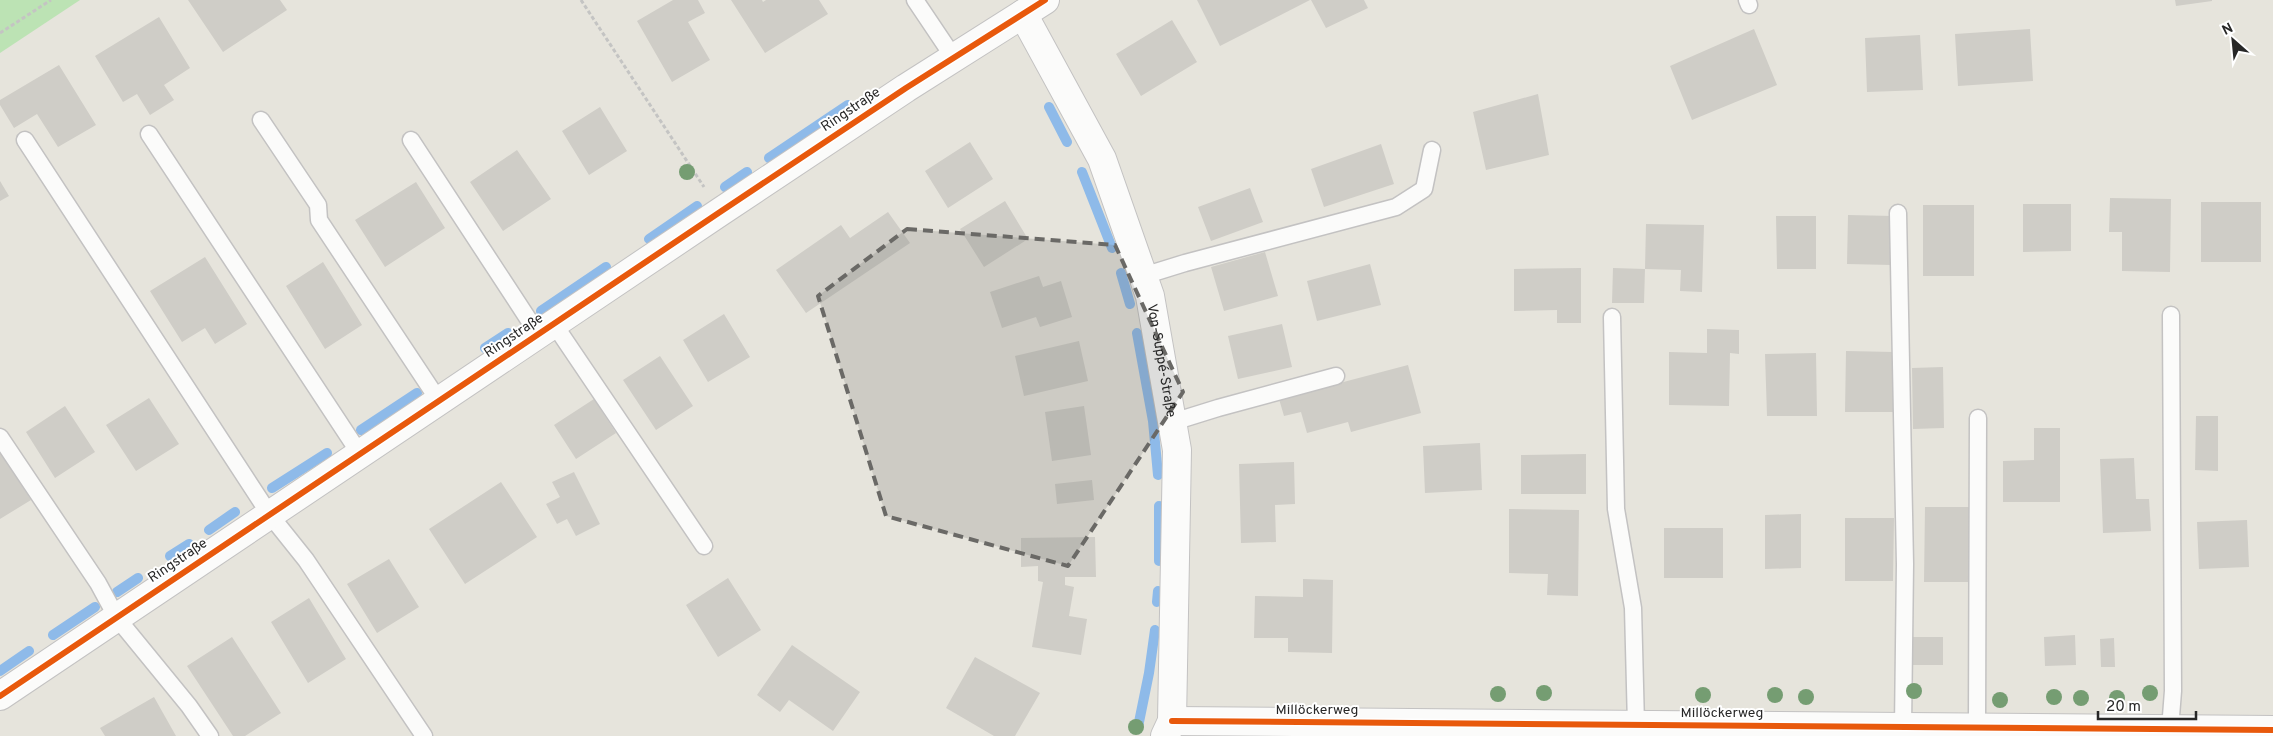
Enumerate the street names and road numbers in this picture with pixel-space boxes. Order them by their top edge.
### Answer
street label: Ringstraße [818,84,884,136]
street label: Von-Suppé-Straße [1143,303,1180,419]
street label: Ringstraße [481,310,547,362]
street label: Ringstraße [145,535,211,587]
street label: Millöckerweg [1276,702,1358,719]
street label: Millöckerweg [1681,705,1763,722]

